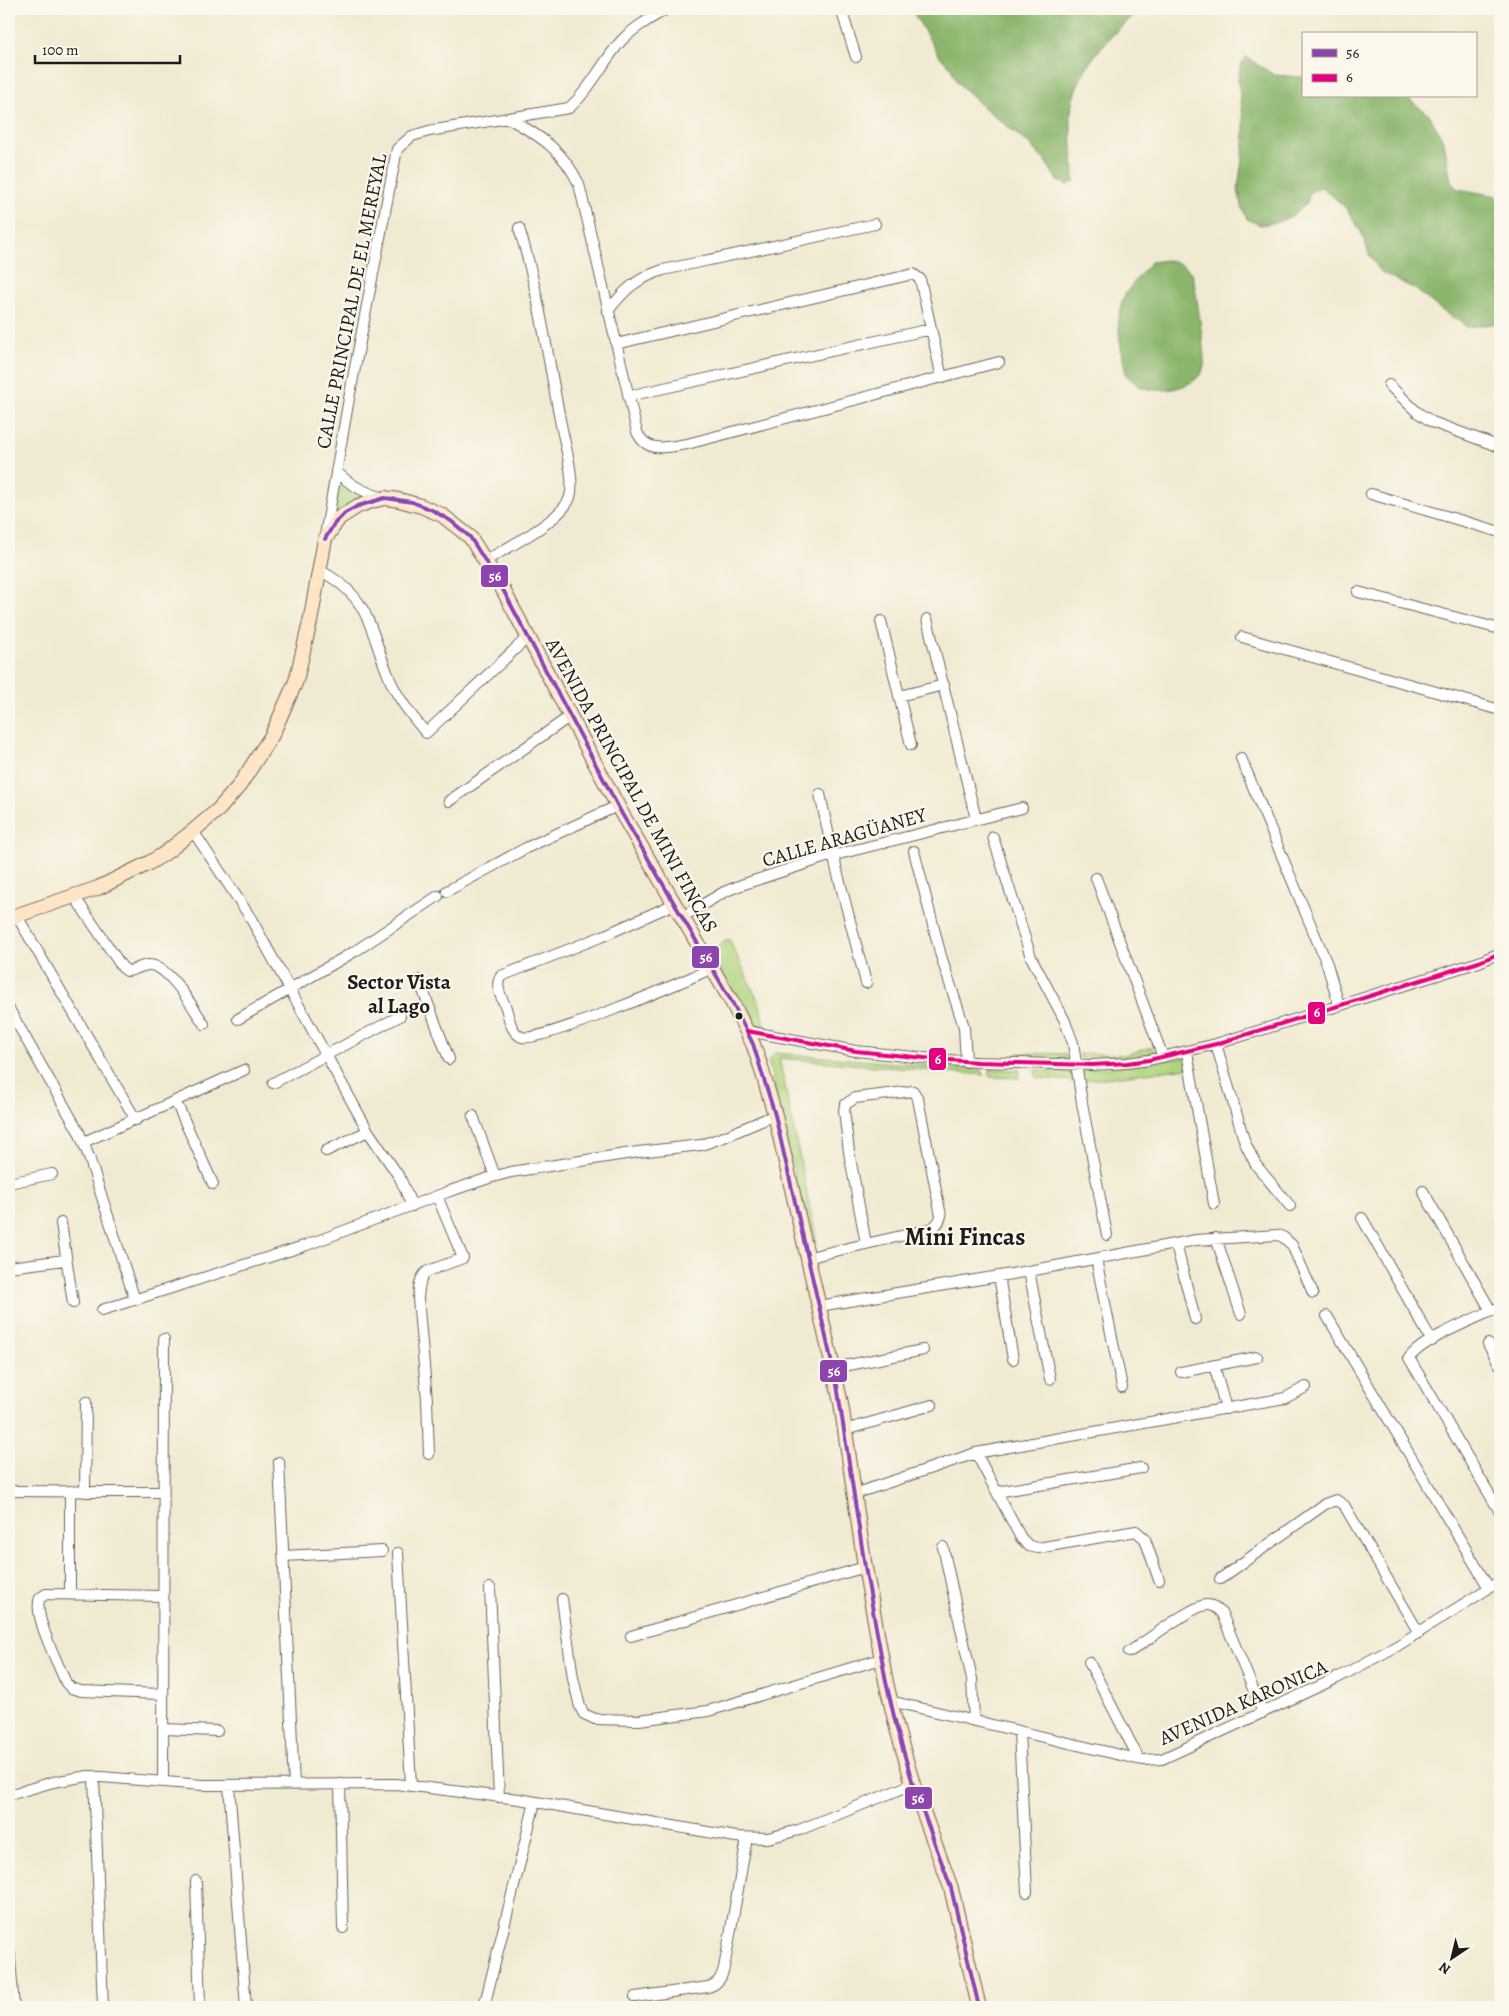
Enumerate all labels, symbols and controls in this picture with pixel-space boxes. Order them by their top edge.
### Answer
scale bar [35,32,180,64]
legend [1302,32,1476,98]
text: 100 m [42,40,79,60]
text: 56 [1346,43,1359,63]
text: 6 [1346,67,1353,87]
street label: CALLE PRINCIPAL DE EL MEREYAL [310,150,394,451]
line badge: 56 [480,564,509,588]
text: 56 [489,567,502,586]
street label: AVENIDA PRINCIPAL DE MINI FINCAS [539,632,724,937]
street label: CALLE ARAGÜANEY [759,801,931,874]
line badge: 56 [691,945,720,969]
text: 56 [700,948,713,967]
district label: Sector Vista al Lago [347,968,452,1020]
line badge: 6 [1307,1001,1326,1025]
text: 6 [1314,1003,1321,1022]
unlabelled marker [734,1011,744,1021]
line badge: 6 [928,1047,947,1071]
text: 6 [935,1050,942,1069]
district label: Mini Fincas [905,1220,1025,1254]
line badge: 56 [819,1359,848,1383]
text: 56 [828,1362,841,1381]
street label: AVENIDA KARONICA [1154,1653,1332,1752]
line badge: 56 [904,1786,933,1810]
text: 56 [912,1789,925,1808]
north arrow [1426,1934,1476,1984]
text: N [1435,1958,1454,1979]

